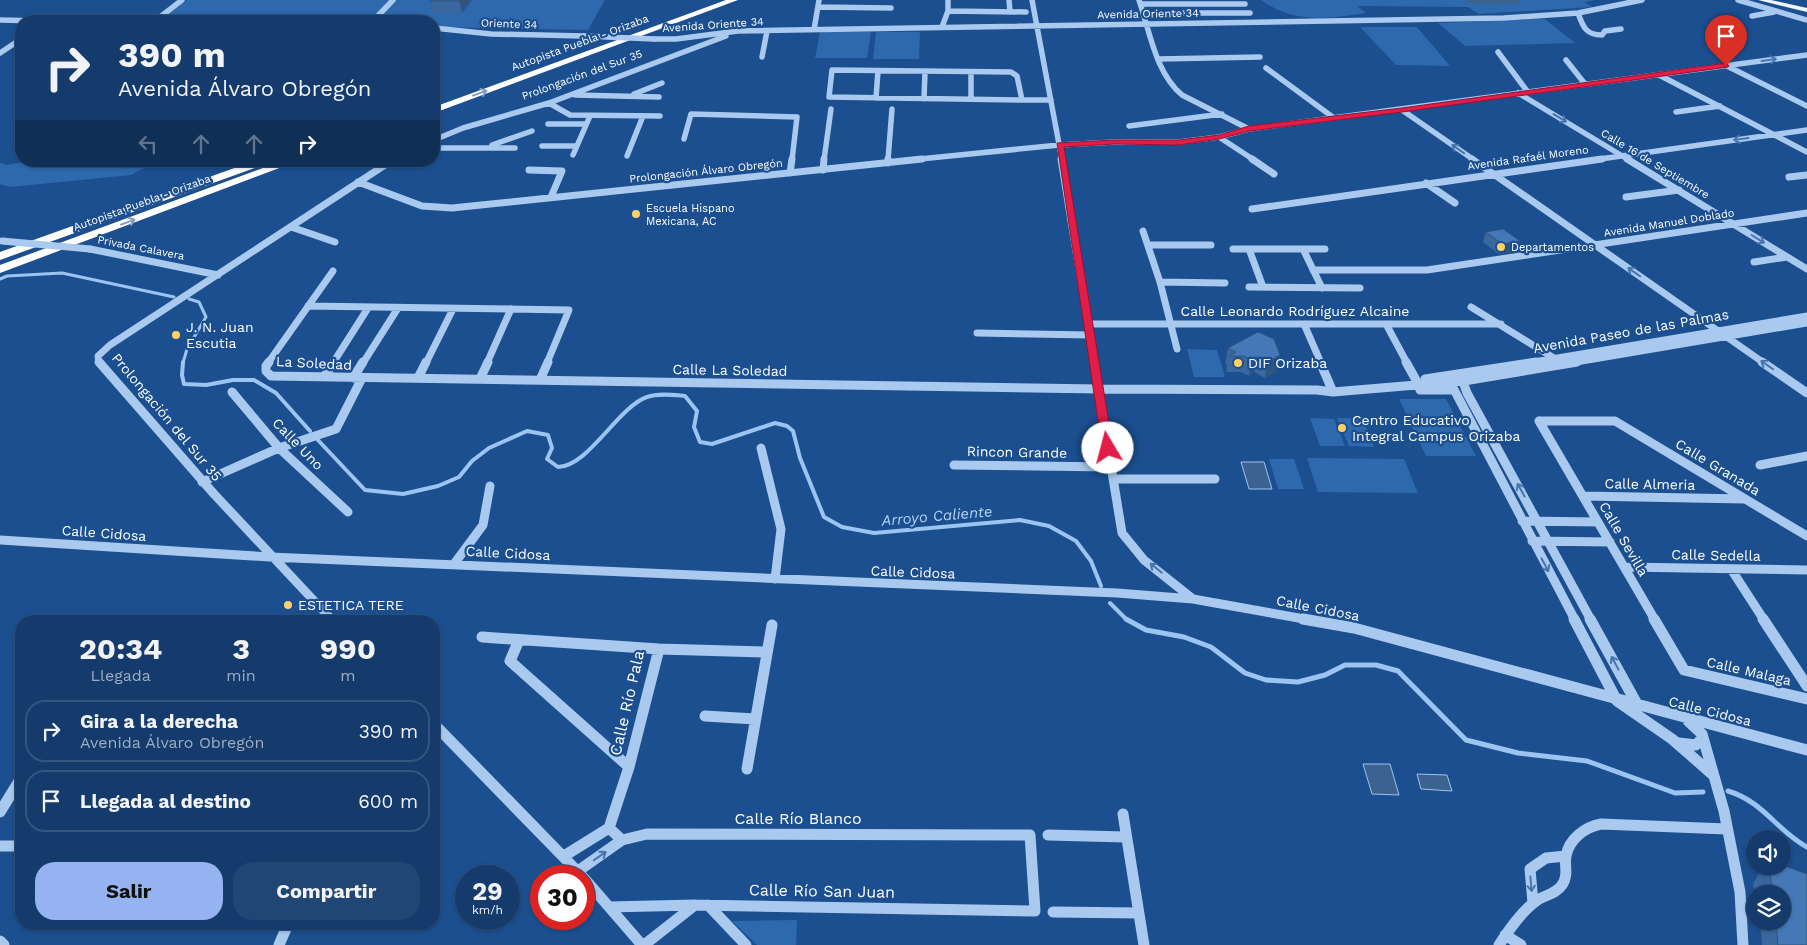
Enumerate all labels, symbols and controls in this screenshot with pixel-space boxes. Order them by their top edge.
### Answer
street label: Avenida Oriente 34 [1097,7,1199,21]
street label: Autopista Puebla - Orizaba [510,12,650,74]
street label: Avenida Oriente 34 [662,15,765,35]
pin [1705,15,1747,66]
street label: Oriente 34 [481,17,538,31]
icon: arrive [1712,22,1740,50]
text: 390 m [118,34,226,76]
icon: right [35,35,100,100]
street label: Prolongación del Sur 35 [520,47,644,103]
one-way arrow [1760,55,1776,65]
text: Avenida Álvaro Obregón [118,76,372,101]
one-way arrow [471,88,487,97]
one-way arrow [1552,114,1566,124]
street label: Calle 16 de Septiembre [1598,126,1712,202]
icon: left [134,130,162,158]
icon: ahead [187,130,215,158]
icon: ahead [240,130,268,158]
icon: right [293,130,321,158]
one-way arrow [1734,134,1750,144]
street label: Avenida Rafaél Moreno [1467,143,1589,173]
one-way arrow [1451,144,1465,154]
street label: Prolongación Álvaro Obregón [629,155,783,186]
street label: Autopista Puebla - Orizaba [72,172,212,234]
place label: Escuela Hispano Mexicana, AC [646,202,735,228]
street label: Avenida Manuel Doblado [1603,206,1735,240]
marker: Escuela Hispano Mexicana, AC [630,208,642,220]
one-way arrow [120,217,135,226]
street label: Privada Calavera [96,233,186,263]
one-way arrow [1751,234,1765,244]
marker: Departamentos [1495,241,1507,253]
place label: Departamentos [1511,241,1594,254]
one-way arrow [1627,267,1641,277]
street label: Calle Leonardo Rodríguez Alcaine [1181,303,1409,319]
street label: Avenida Paseo de las Palmas [1532,306,1730,356]
place label: J. N. Juan Escutia [186,319,254,351]
marker: J. N. Juan Escutia [170,329,182,341]
street label: Prolongación del Sur 35 [109,350,225,484]
street label: La Soledad [276,353,352,373]
place label: DIF Orizaba [1248,355,1327,371]
marker: DIF Orizaba [1232,357,1244,369]
one-way arrow [1760,360,1774,370]
street label: Calle La Soledad [672,361,788,379]
place label: Centro Educativo Integral Campus Orizaba [1352,412,1520,444]
street label: Calle Uno [269,415,327,473]
position arrow [1081,421,1133,473]
marker: Centro Educativo Integral Campus Orizaba [1336,422,1348,434]
street label: Calle Granada [1673,435,1763,499]
street label: Rincon Grande [967,443,1067,461]
street label: Calle Almeria [1605,475,1696,493]
one-way arrow [1516,483,1525,498]
street label: Calle Sevilla [1596,499,1652,579]
water label: Arroyo Caliente [880,502,993,530]
street label: Calle Cidosa [61,522,147,544]
street label: Calle Cidosa [465,543,551,563]
street label: Calle Sedella [1671,546,1761,564]
one-way arrow [1540,558,1550,573]
street label: Calle Cidosa [870,563,956,581]
one-way arrow [1150,563,1163,574]
street label: Calle Cidosa [1275,592,1361,624]
place label: ESTETICA TERE [298,597,404,613]
marker: ESTETICA TERE [282,599,294,611]
text: 20:34 [79,631,162,666]
text: 3 [232,631,250,666]
text: 990 [320,631,376,666]
street label: Calle Río Pala [606,649,648,757]
street label: Calle Malaga [1705,653,1793,689]
one-way arrow [1610,656,1620,671]
text: Llegada [90,666,151,685]
text: min [226,666,256,685]
text: m [340,666,355,685]
street label: Calle Cidosa [1667,693,1753,729]
text: Gira a la derecha [80,710,238,733]
icon: right [37,717,65,745]
text: 390 m [359,720,418,743]
text: Avenida Álvaro Obregón [80,733,264,752]
icon: arrive [37,787,65,815]
text: Llegada al destino [80,790,251,813]
text: 600 m [358,790,418,813]
street label: Calle Río Blanco [734,809,862,828]
map controls [1746,830,1791,930]
button: sound [1746,830,1791,875]
one-way arrow [593,851,607,861]
button: Salir [35,862,223,920]
button: Compartir [233,862,420,920]
speed limit sign: 30 [530,865,595,930]
one-way arrow [1526,875,1536,891]
text: 29 [472,877,503,906]
street label: Calle Río San Juan [749,880,895,902]
button: layers [1746,885,1791,930]
text: km/h [472,903,503,917]

